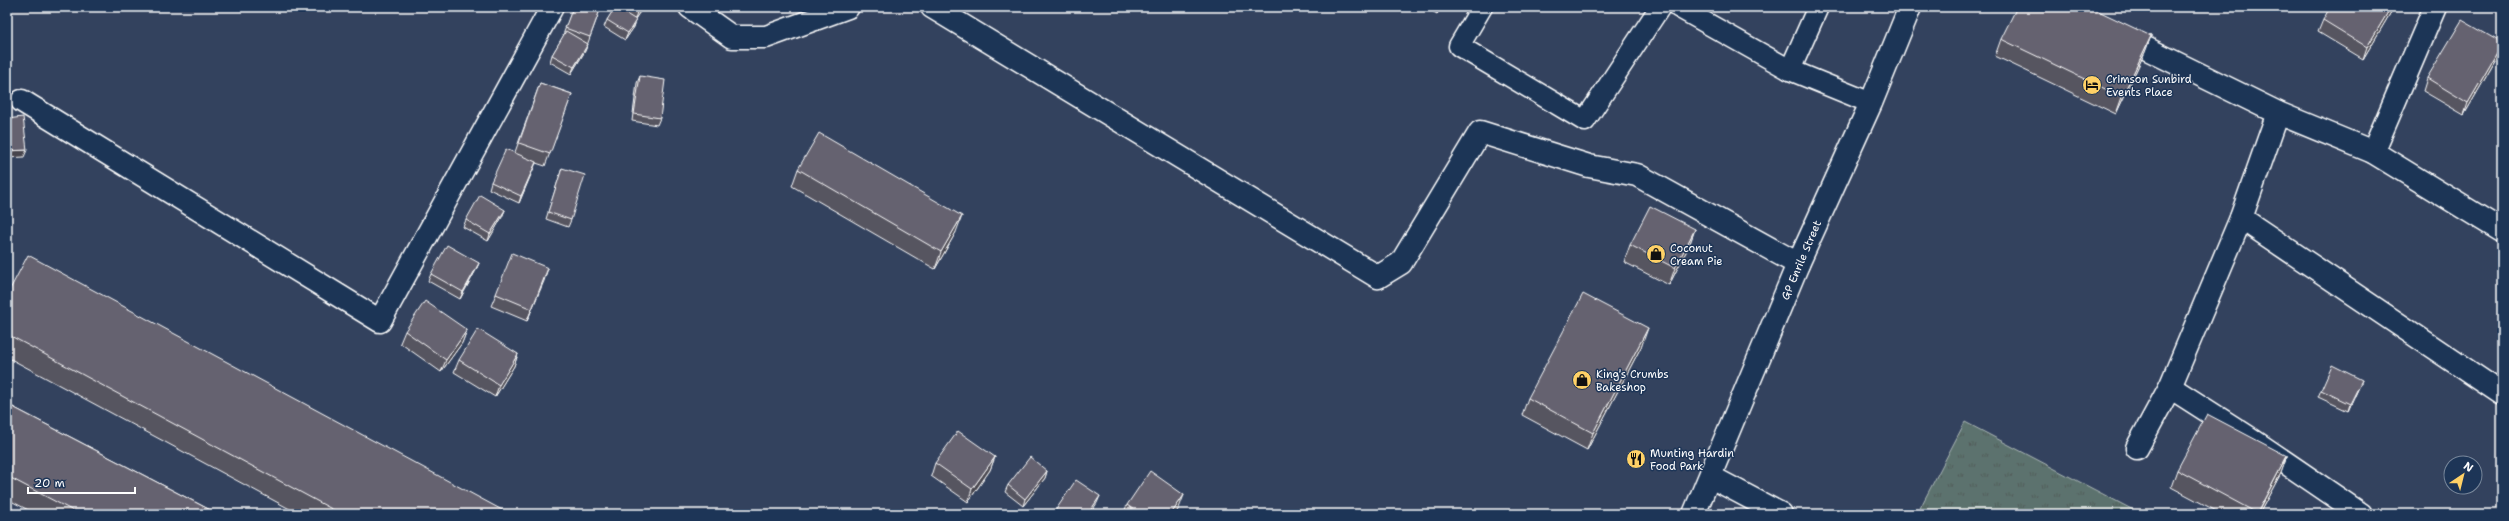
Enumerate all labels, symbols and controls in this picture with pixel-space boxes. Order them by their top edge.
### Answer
place label: Crimson Sunbird Events Place [2106,72,2192,100]
hotel icon: Crimson Sunbird Events Place [2081,74,2103,96]
street label: GP Enrile Street [1778,218,1825,302]
place label: Coconut Cream Pie [1670,241,1723,269]
shop icon: Coconut Cream Pie [1645,243,1667,265]
place label: King's Crumbs Bakeshop [1596,367,1669,395]
shop icon: King's Crumbs Bakeshop [1571,369,1593,391]
place label: Munting Hardin Food Park [1650,446,1734,474]
restaurant icon: Munting Hardin Food Park [1625,448,1647,470]
north arrow [2443,455,2483,495]
text: N [2461,459,2477,476]
scale bar [28,469,135,495]
text: 20 m [34,475,65,491]

